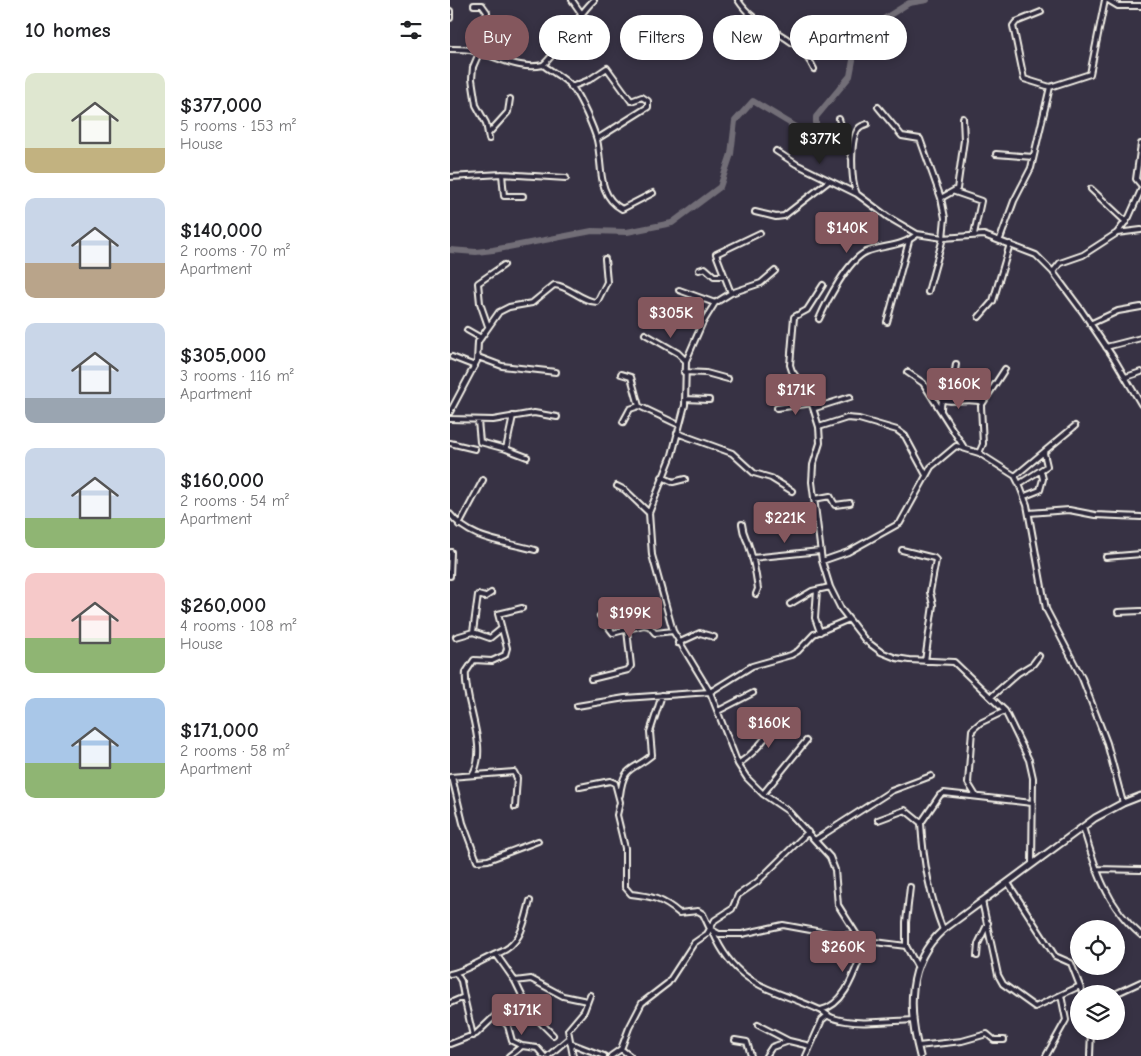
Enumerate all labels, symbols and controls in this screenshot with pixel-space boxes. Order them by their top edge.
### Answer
chip: Buy [465,15,529,60]
chip: Rent [539,15,610,60]
chip: Filters [620,15,703,60]
chip: New [713,15,780,60]
chip: Apartment [790,15,907,60]
icon: filters [397,16,425,44]
text: 10 homes [25,18,111,42]
icon: home [65,93,125,153]
text: $377,000 [180,93,262,117]
text: 5 rooms · 153 m² [180,117,296,135]
pin: $377K [785,122,855,165]
text: $377K [800,130,840,148]
text: House [180,135,223,153]
pin: $140K [812,212,882,254]
icon: home [65,218,125,278]
text: $140,000 [180,218,263,242]
text: $140K [826,219,868,237]
text: 2 rooms · 70 m² [180,242,290,260]
text: Apartment [180,260,252,278]
pin: $305K [636,296,706,339]
text: $305K [649,304,693,322]
icon: home [65,343,125,403]
text: $305,000 [180,343,266,367]
text: 3 rooms · 116 m² [180,367,294,385]
pin: $160K [924,368,994,410]
pin: $171K [761,374,831,416]
text: $160K [938,375,980,393]
text: $171K [777,381,815,399]
text: Apartment [180,385,252,403]
icon: home [65,468,125,528]
text: $160,000 [180,468,264,492]
text: 2 rooms · 54 m² [180,492,289,510]
pin: $221K [750,502,820,544]
text: $221K [765,509,805,527]
text: Apartment [180,510,252,528]
icon: home [65,593,125,653]
text: $260,000 [180,593,266,617]
pin: $199K [595,596,665,639]
text: $199K [609,604,651,622]
text: 4 rooms · 108 m² [180,617,296,635]
text: House [180,635,223,653]
pin: $160K [734,706,804,749]
text: $160K [748,714,790,732]
icon: home [65,718,125,778]
text: $171,000 [180,718,259,742]
text: 2 rooms · 58 m² [180,742,290,760]
text: Apartment [180,760,252,778]
map controls [1070,920,1125,1040]
button: locate [1070,920,1125,975]
pin: $260K [808,930,878,973]
text: $260K [821,938,865,956]
button: layers [1070,985,1125,1040]
pin: $171K [487,994,557,1036]
text: $171K [503,1001,541,1019]

